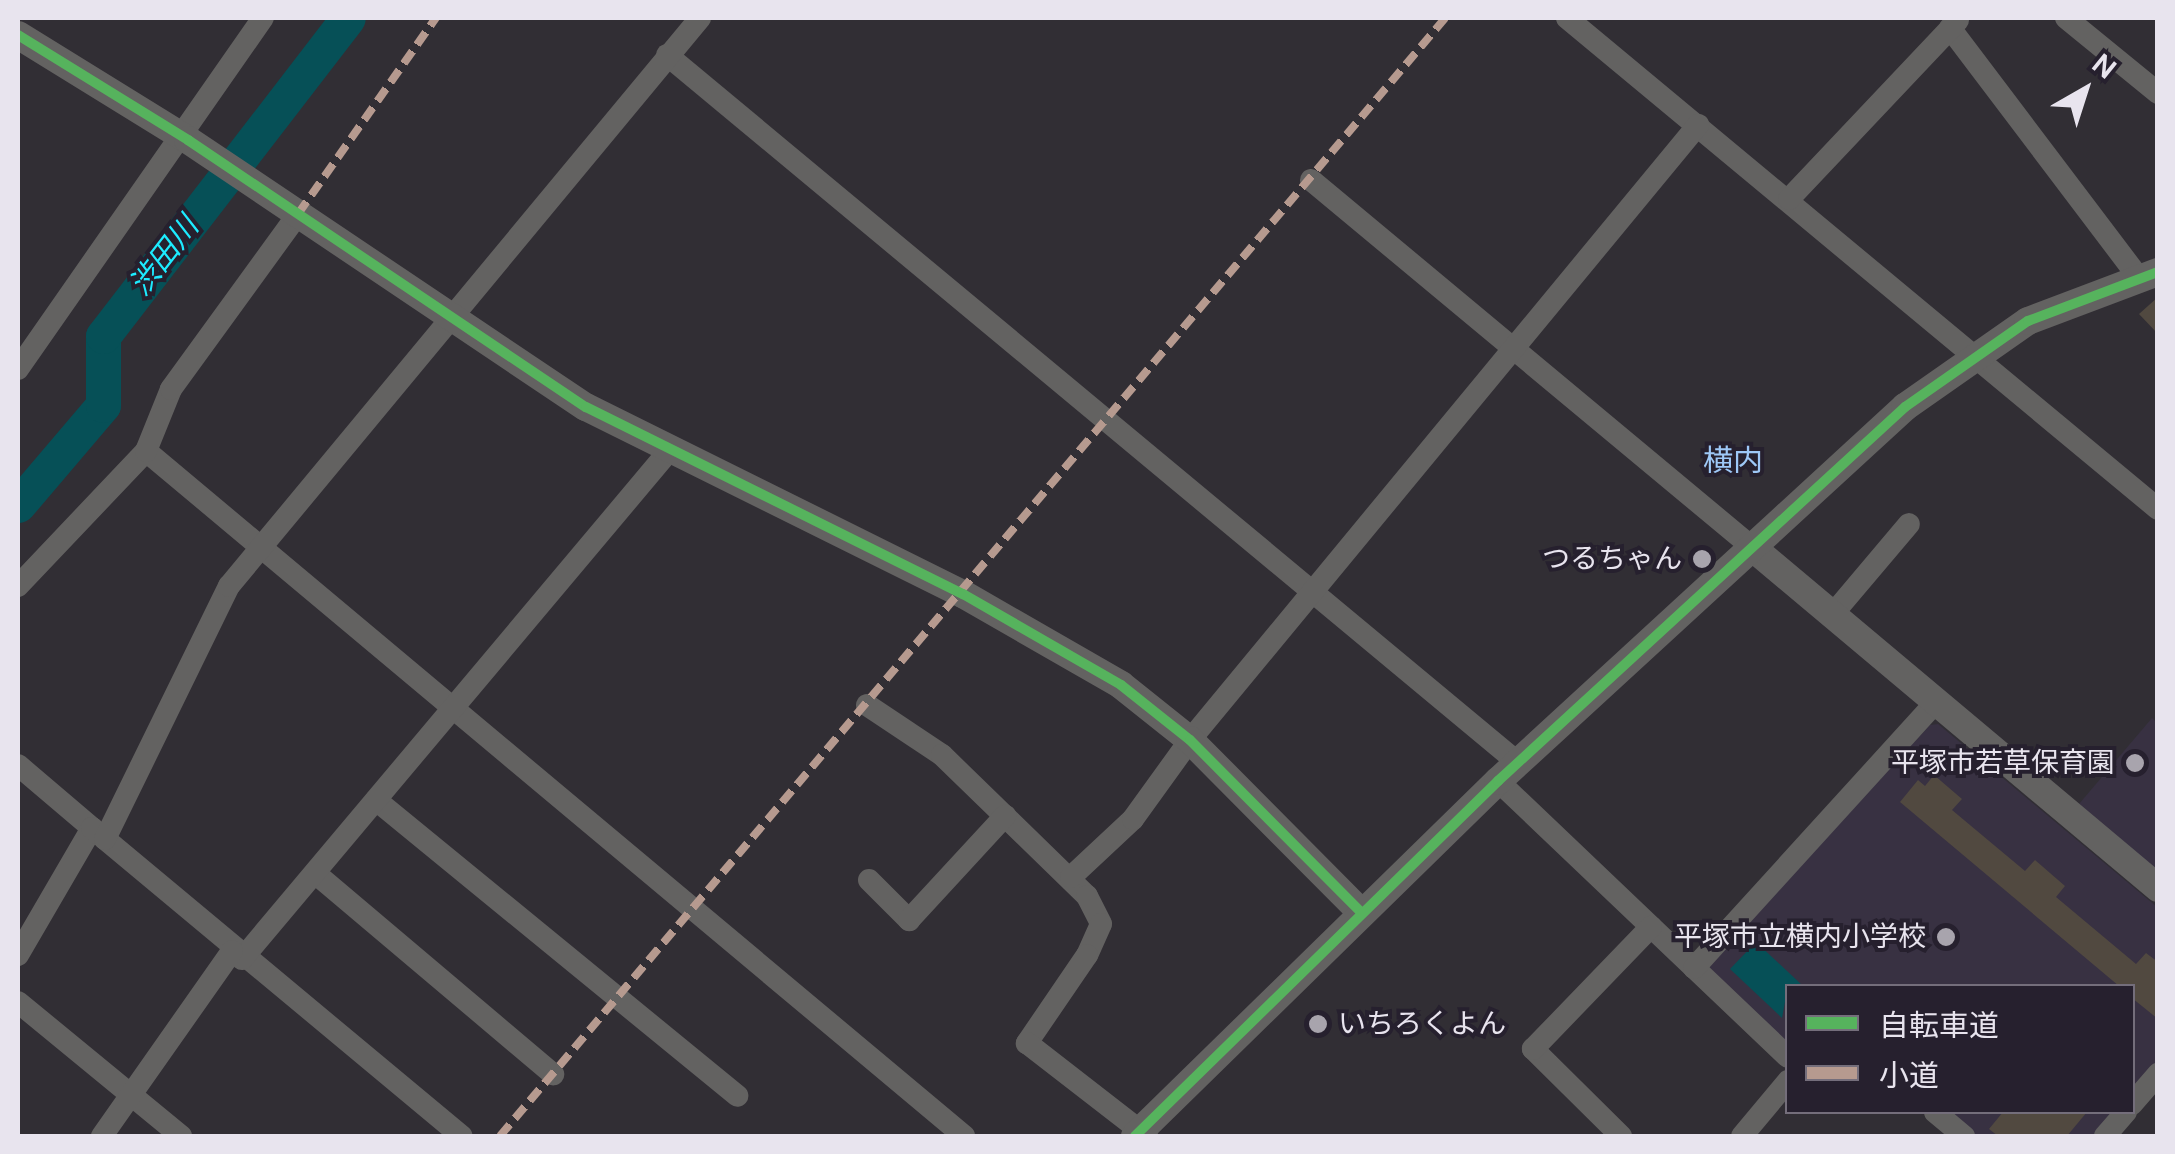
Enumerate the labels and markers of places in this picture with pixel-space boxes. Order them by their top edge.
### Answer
place label: つるちゃん [1542,542,1682,576]
marker: つるちゃん [1691,548,1713,570]
place label: 平塚市若草保育園 [1891,746,2115,780]
marker: 平塚市若草保育園 [2124,752,2146,774]
place label: 平塚市立横内小学校 [1674,920,1926,954]
marker: 平塚市立横内小学校 [1935,926,1957,948]
place label: いちろくよん [1338,1007,1506,1041]
marker: いちろくよん [1307,1013,1329,1035]

